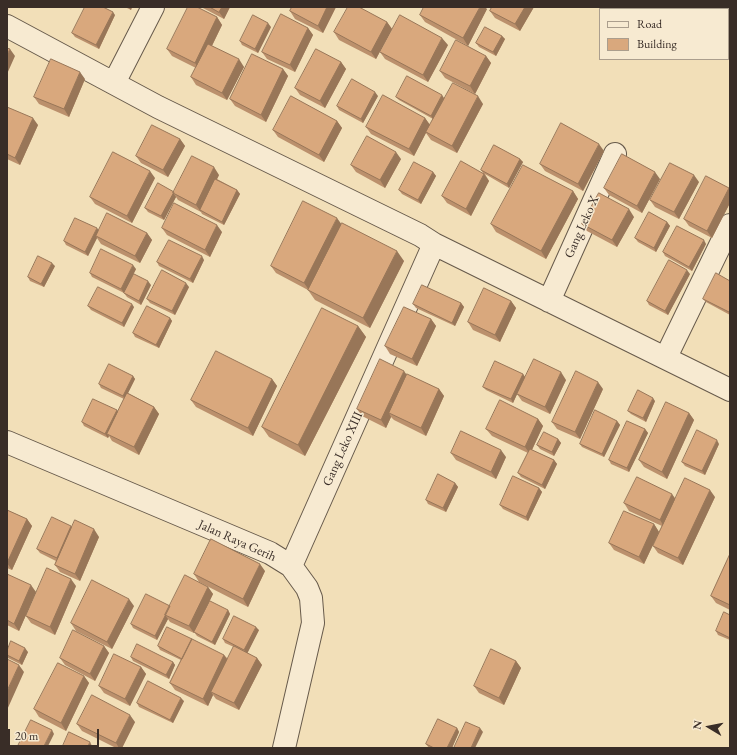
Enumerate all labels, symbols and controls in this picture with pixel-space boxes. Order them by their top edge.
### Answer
legend [599,8,729,60]
text: Road [637,16,662,32]
text: Building [637,36,677,52]
street label: Gang Leko X [561,193,603,261]
street label: Gang Leko XIII [320,409,366,489]
street label: Jalan Raya Gerih [196,517,278,565]
north arrow [689,707,729,747]
text: N [690,719,705,731]
scale bar [10,721,101,747]
text: 20 m [15,728,38,744]

